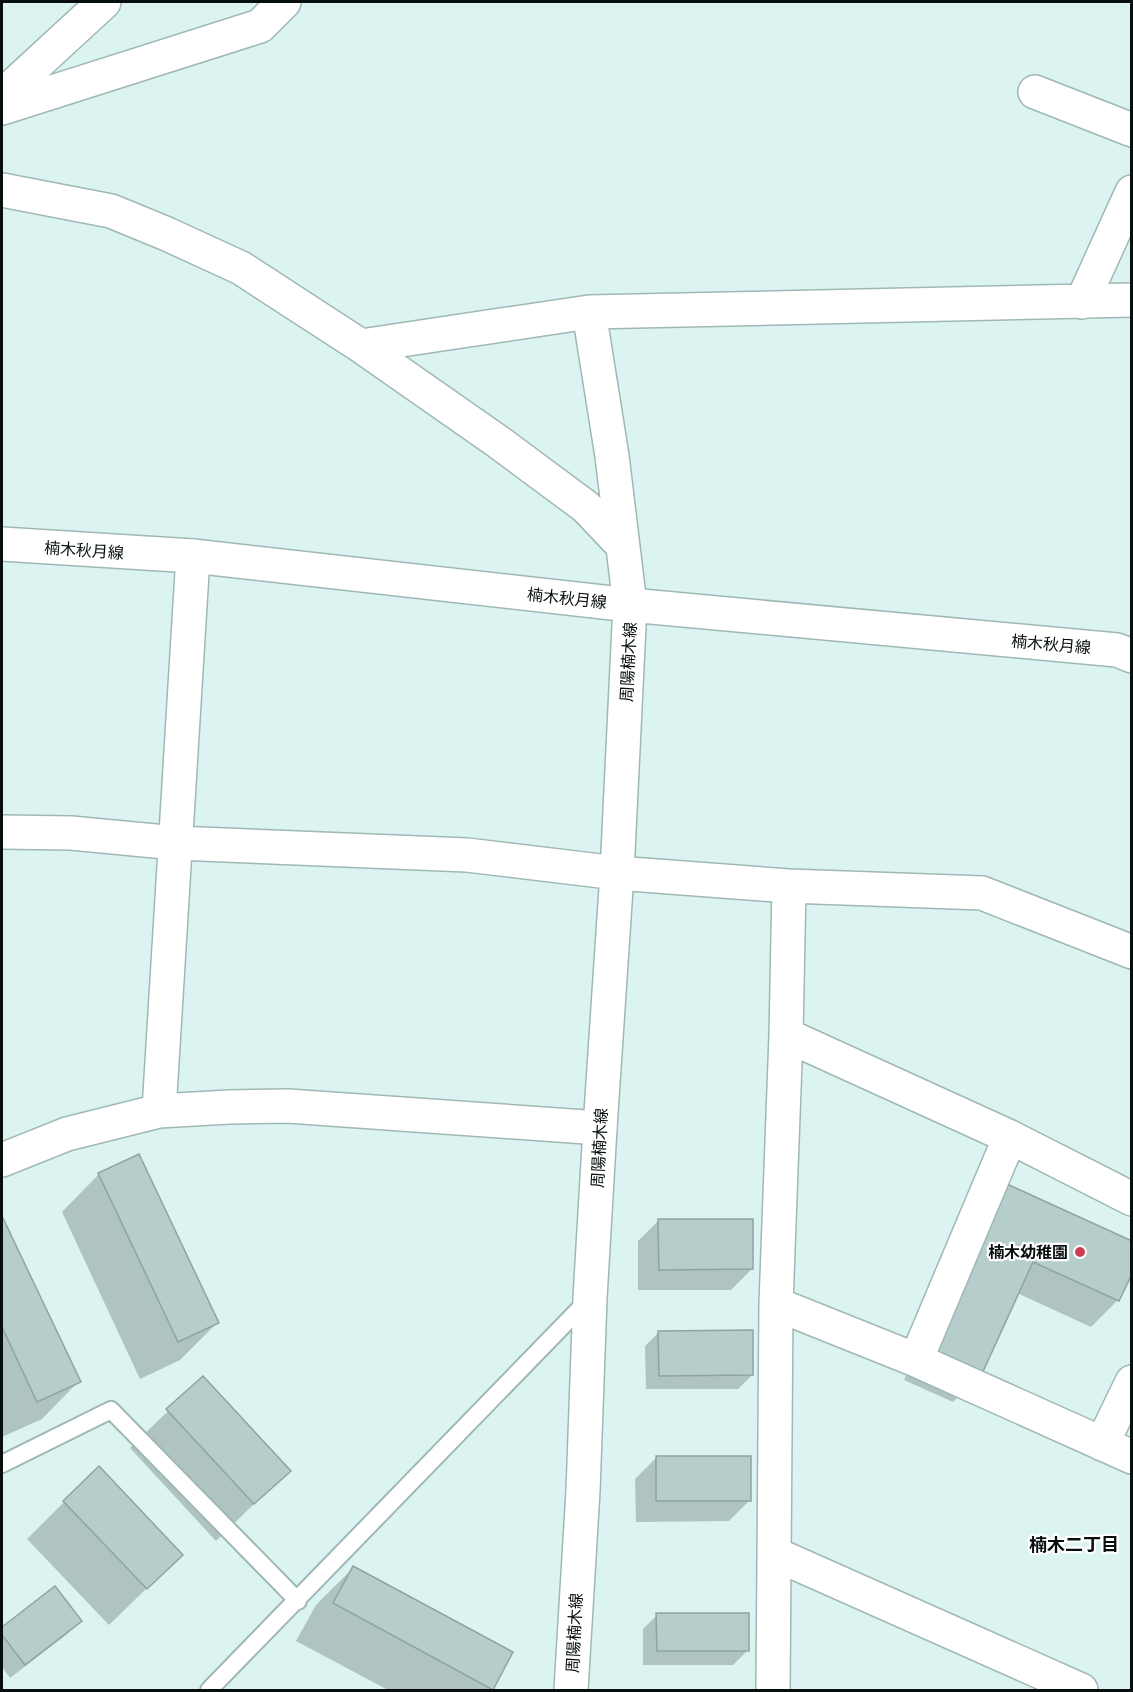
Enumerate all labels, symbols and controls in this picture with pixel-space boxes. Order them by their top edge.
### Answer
street label: 楠木秋月線 [43,536,125,564]
street label: 楠木秋月線 [526,583,608,613]
street label: 周陽楠木線 [615,621,641,703]
street label: 楠木秋月線 [1010,630,1092,658]
street label: 周陽楠木線 [586,1107,612,1189]
place label: 楠木幼稚園 [988,1241,1068,1263]
marker: 楠木幼稚園 [1073,1245,1087,1259]
district label: 楠木二丁目 [1029,1532,1119,1557]
street label: 周陽楠木線 [561,1592,587,1674]

